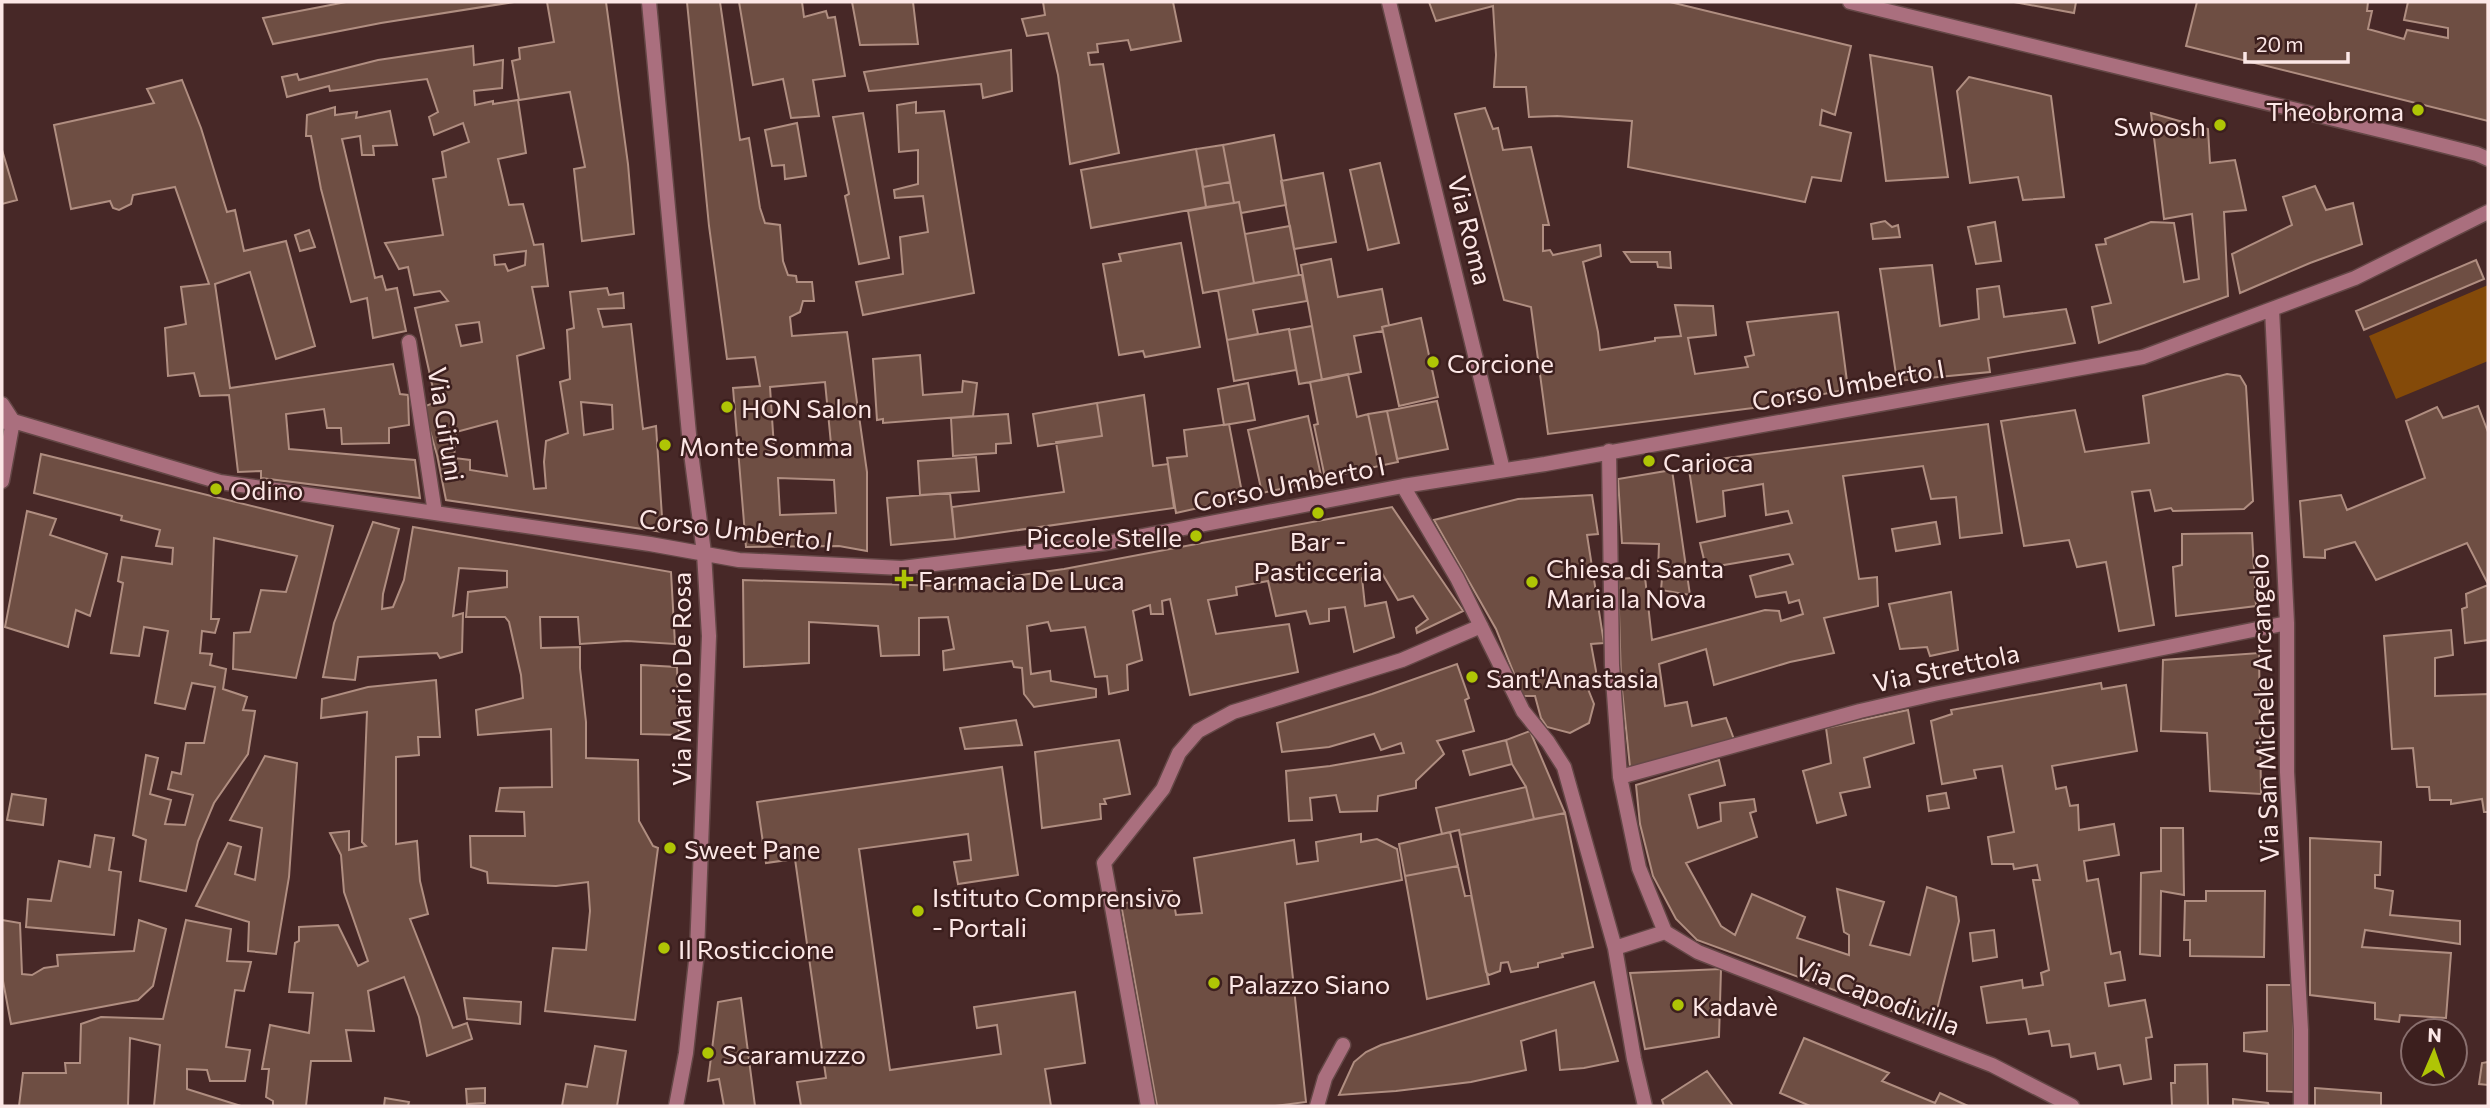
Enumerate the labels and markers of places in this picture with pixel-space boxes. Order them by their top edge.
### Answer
place label: Theobroma [2266,95,2404,126]
marker: Theobroma [2410,102,2426,118]
place label: Swoosh [2113,110,2206,141]
marker: Swoosh [2212,117,2228,133]
place label: Corcione [1447,347,1554,378]
marker: Corcione [1425,354,1441,370]
place label: HON Salon [741,392,872,423]
marker: HON Salon [719,399,735,415]
place label: Monte Somma [679,430,853,461]
marker: Monte Somma [657,437,673,453]
place label: Carioca [1663,446,1753,477]
marker: Carioca [1641,453,1657,469]
place label: Odino [230,474,303,505]
marker: Odino [208,481,224,497]
marker: Bar - Pasticceria [1310,505,1326,521]
place label: Piccole Stelle [1026,521,1182,552]
place label: Bar - Pasticceria [1253,525,1383,586]
marker: Piccole Stelle [1188,528,1204,544]
place label: Chiesa di Santa Maria la Nova [1546,552,1724,613]
place label: Farmacia De Luca [918,564,1124,595]
marker: Farmacia De Luca [896,571,912,587]
marker: Chiesa di Santa Maria la Nova [1524,574,1540,590]
place label: Sant'Anastasia [1486,662,1659,693]
marker: Sant'Anastasia [1464,669,1480,685]
place label: Sweet Pane [684,833,820,864]
marker: Sweet Pane [662,840,678,856]
place label: Istituto Comprensivo - Portali [932,881,1181,942]
marker: Istituto Comprensivo - Portali [910,903,926,919]
place label: Il Rosticcione [678,933,834,964]
marker: Il Rosticcione [656,940,672,956]
place label: Palazzo Siano [1228,968,1390,999]
marker: Palazzo Siano [1206,975,1222,991]
place label: Kadavè [1692,990,1778,1021]
marker: Kadavè [1670,997,1686,1013]
place label: Scaramuzzo [722,1038,866,1069]
marker: Scaramuzzo [700,1045,716,1061]

